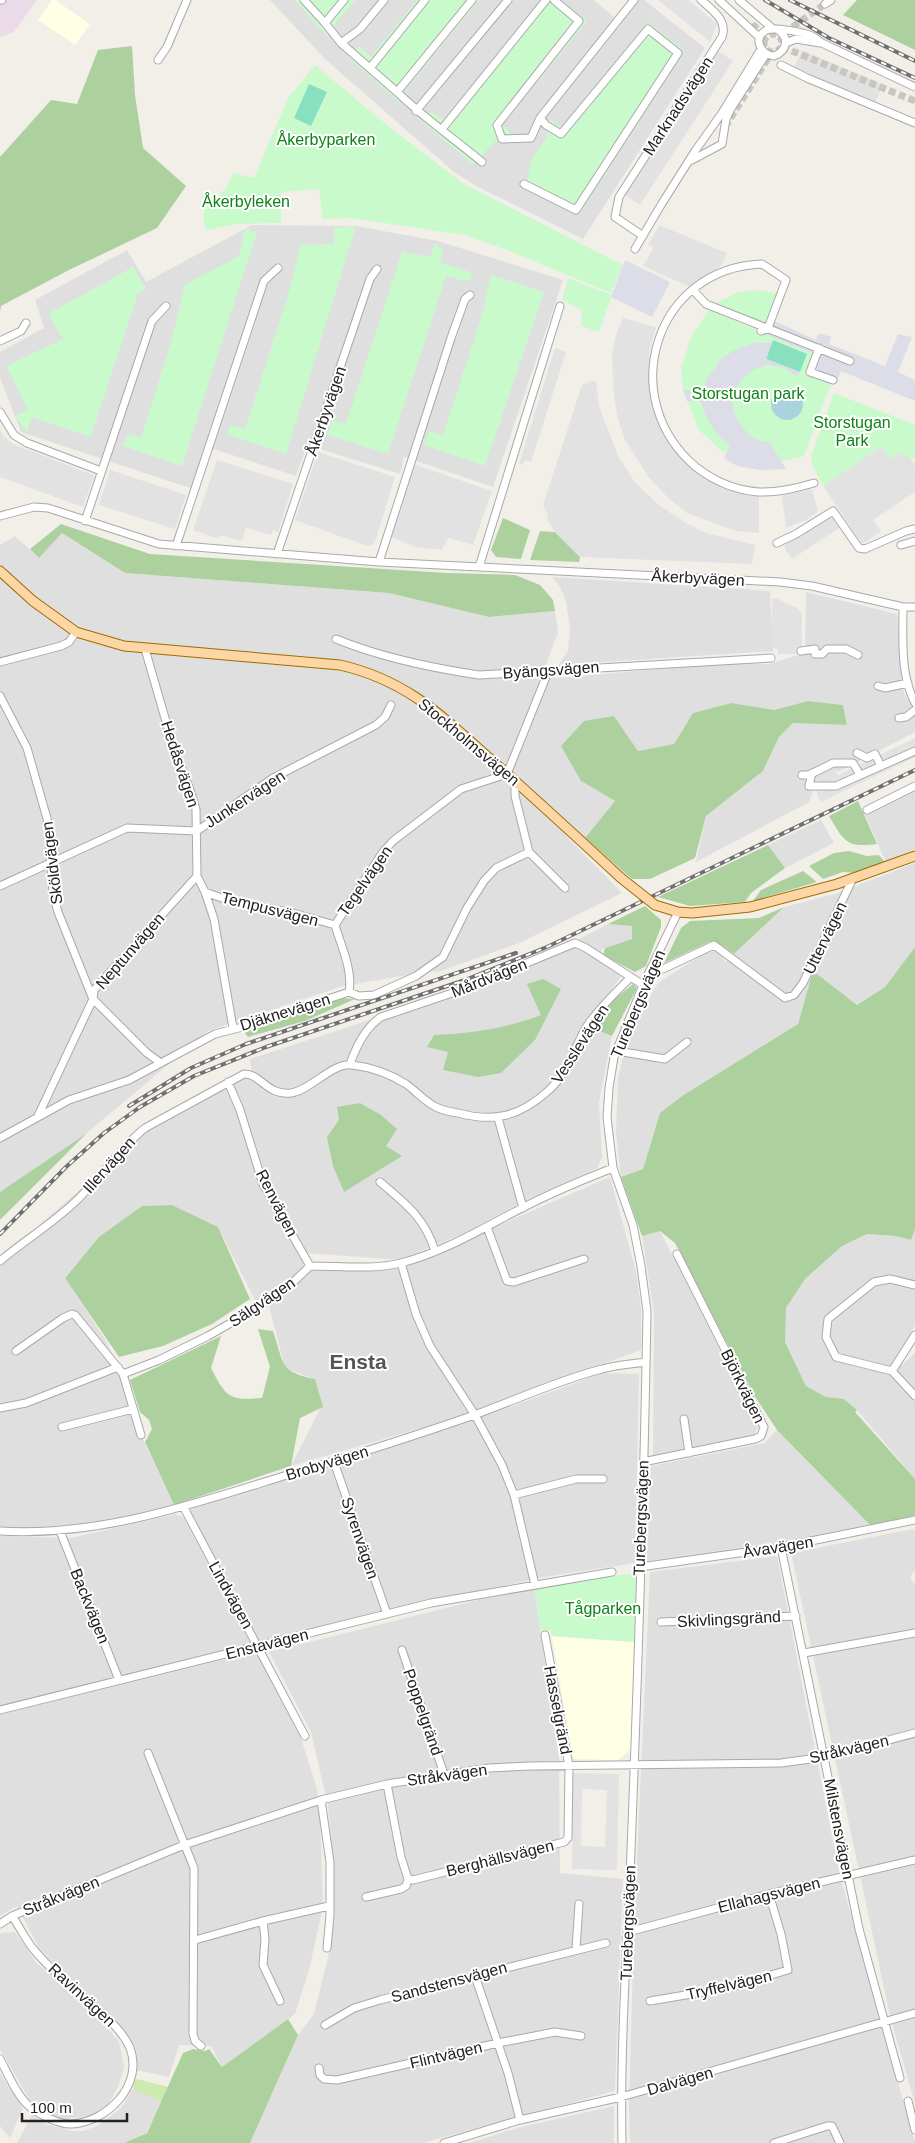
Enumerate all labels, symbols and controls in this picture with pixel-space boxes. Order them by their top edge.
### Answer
street label: Marknadsvägen [640,54,716,158]
park label: Åkerbyparken [277,130,375,148]
park label: Åkerbyleken [202,192,290,210]
street label: Åkerbyvägen [302,364,349,458]
park label: Storstugan park [692,385,805,402]
park label: Storstugan Park [813,414,891,449]
street label: Åkerbyvägen [651,566,745,589]
street label: Byängsvägen [502,658,600,682]
street label: Stockholmsvägen [415,695,523,789]
street label: Hedåsvägen [158,719,202,809]
street label: Junkervägen [202,767,288,831]
street label: Sköldvägen [38,820,66,906]
street label: Tegelvägen [335,843,395,919]
street label: Tempusvägen [220,889,320,929]
street label: Uttervägen [800,899,850,977]
street label: Neptunvägen [92,910,168,992]
street label: Turebergsvägen [608,947,668,1061]
street label: Mårdvägen [449,955,529,1001]
street label: Djäknevägen [238,990,332,1034]
street label: Vesslevägen [548,1001,612,1087]
street label: Illervägen [79,1134,139,1196]
street label: Renvägen [253,1167,301,1239]
street label: Sälgvägen [226,1274,298,1330]
street label: Björkvägen [718,1346,768,1426]
district label: Ensta [329,1350,387,1373]
street label: Brobyvägen [284,1442,370,1484]
street label: Turebergsvägen [630,1460,652,1576]
street label: Syrenvägen [338,1495,382,1581]
street label: Åvavägen [741,1532,814,1561]
street label: Lindvägen [206,1559,256,1631]
street label: Backvägen [67,1566,113,1646]
park label: Tågparken [565,1600,641,1617]
street label: Skivlingsgränd [677,1608,781,1630]
street label: Enstavägen [224,1626,310,1662]
street label: Hasselgränd [541,1664,575,1756]
street label: Poppelgränd [400,1666,446,1758]
street label: Stråkvägen [808,1732,890,1766]
street label: Stråkvägen [406,1761,488,1789]
street label: Milstensvägen [821,1777,857,1881]
street label: Berghällsvägen [444,1836,556,1880]
street label: Turebergsvägen [617,1865,639,1981]
street label: Stråkvägen [20,1873,102,1919]
street label: Ellahagsvägen [716,1874,822,1916]
street label: Sandstensvägen [389,1958,509,2006]
street label: Ravinvägen [45,1960,119,2030]
street label: Tryffelvägen [685,1967,773,2003]
street label: Flintvägen [408,2038,484,2072]
street label: Dalvägen [645,2064,715,2098]
scale bar [22,2090,128,2122]
text: 100 m [30,2099,72,2116]

